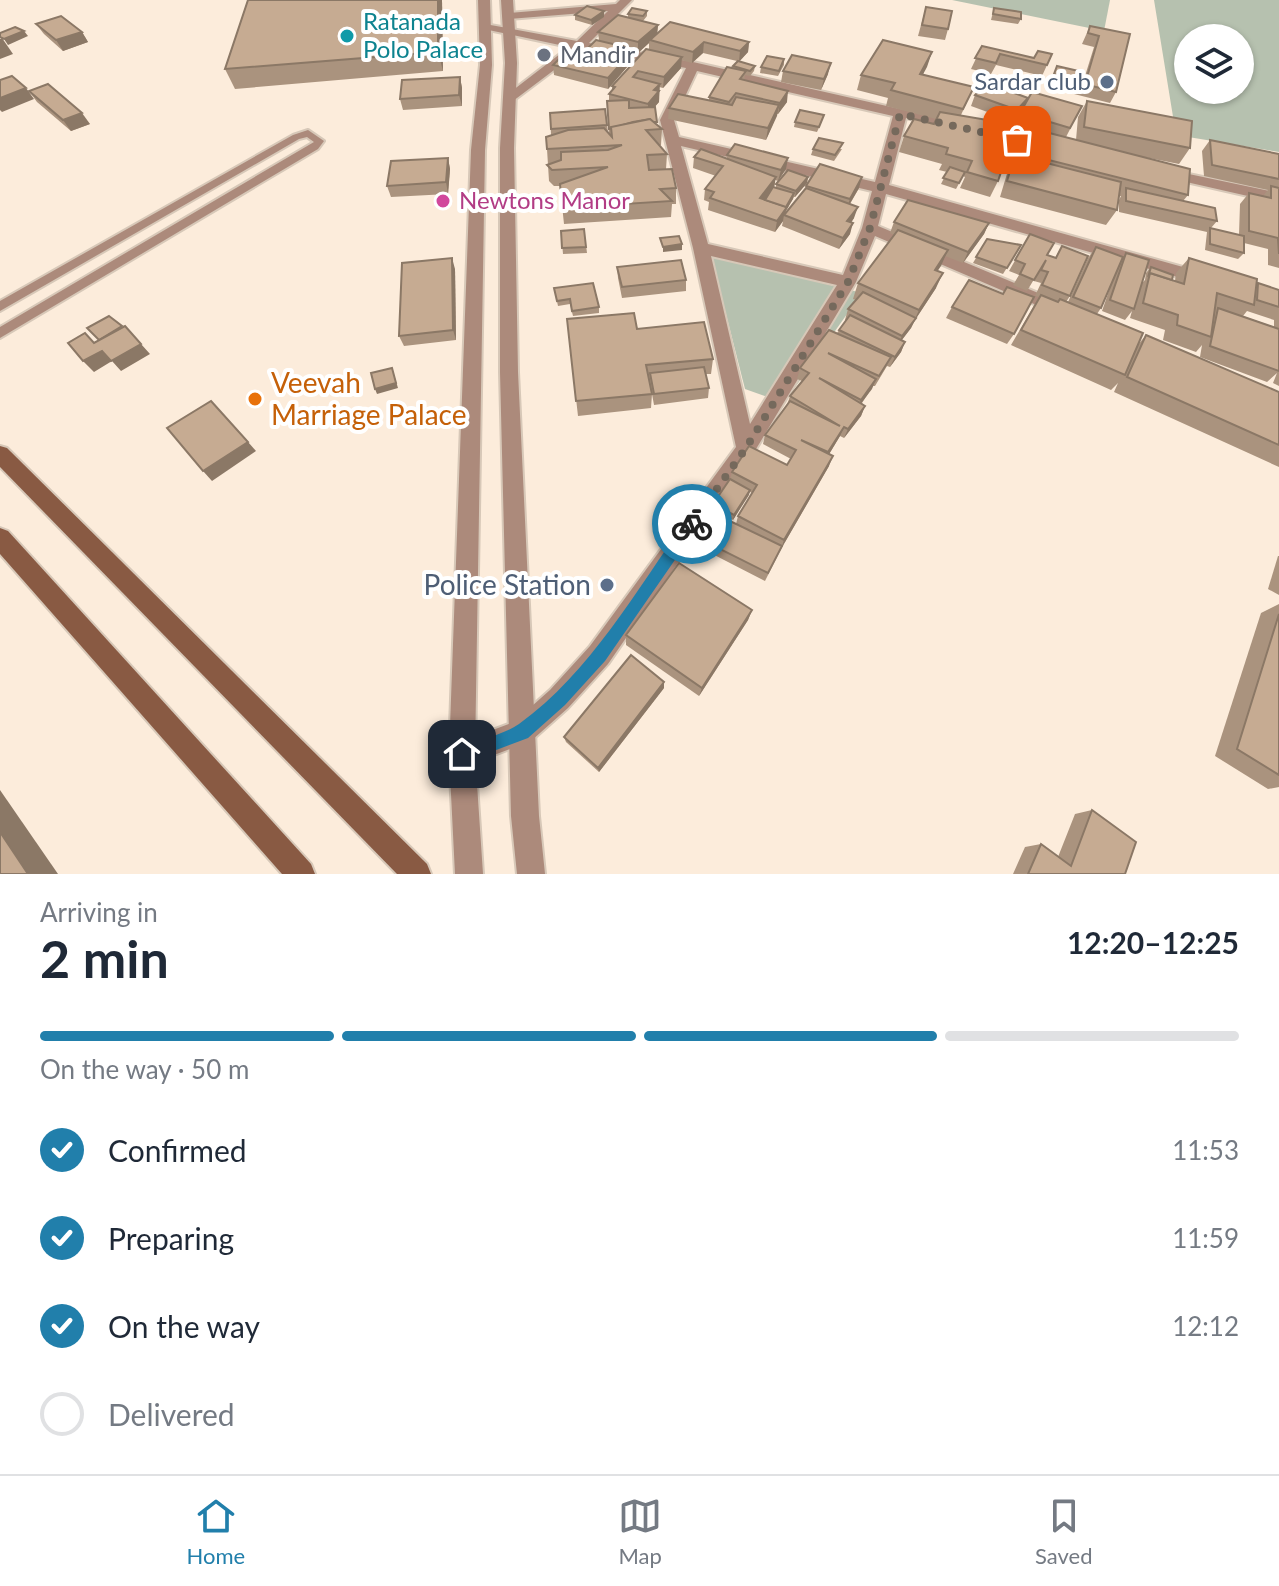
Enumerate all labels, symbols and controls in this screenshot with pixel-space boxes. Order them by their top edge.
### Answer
place label: Ratanada Polo Palace [363,6,483,63]
map controls [1174,24,1254,104]
button: layers [1174,24,1254,104]
marker: Ratanada Polo Palace [338,27,356,45]
place label: Mandir [560,39,635,68]
marker: Mandir [535,46,553,64]
place label: Sardar club [974,66,1091,95]
marker: Sardar club [1098,73,1116,91]
pin [983,106,1051,174]
icon: bag [995,118,1039,162]
place label: Newtons Manor [459,185,630,214]
marker: Newtons Manor [434,192,452,210]
place label: Veevah Marriage Palace [271,365,467,431]
marker: Veevah Marriage Palace [246,390,264,408]
courier [652,484,732,564]
icon: bike [670,502,714,546]
place label: Police Station [424,567,591,601]
marker: Police Station [598,576,616,594]
pin [428,720,496,788]
icon: home [440,732,484,776]
text: Arriving in [40,896,158,928]
text: 12:20–12:25 [1067,924,1239,960]
text: 2 min [40,927,169,989]
text: On the way · 50 m [40,1053,249,1085]
icon: check [40,1128,84,1172]
text: Confirmed [108,1132,247,1168]
text: 11:53 [1172,1134,1239,1166]
icon: check [40,1216,84,1260]
text: Preparing [108,1220,234,1256]
text: 11:59 [1172,1222,1239,1254]
icon: check [40,1304,84,1348]
text: On the way [108,1308,260,1344]
text: 12:12 [1172,1310,1239,1342]
text: Delivered [108,1396,235,1432]
tab: Home [186,1494,245,1569]
tab: Map [618,1494,662,1569]
tab: Saved [1035,1494,1092,1569]

